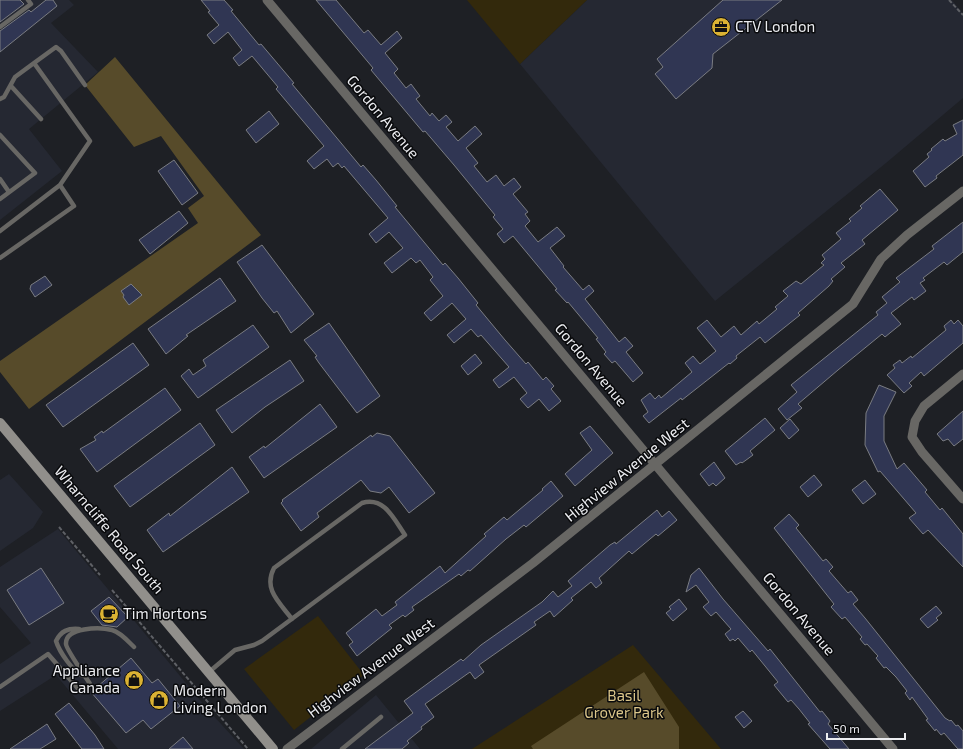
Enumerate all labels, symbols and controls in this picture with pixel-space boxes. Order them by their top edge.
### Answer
office icon: CTV London [710,16,732,38]
place label: CTV London [735,17,815,35]
street label: Gordon Avenue [344,71,424,162]
street label: Gordon Avenue [552,319,632,410]
street label: Highview Avenue West [561,413,692,525]
street label: Wharncliffe Road South [51,462,168,597]
street label: Gordon Avenue [760,568,840,659]
cafe icon: Tim Hortons [98,603,120,625]
place label: Tim Hortons [123,604,207,622]
street label: Highview Avenue West [303,613,438,721]
place label: Appliance Canada [53,661,120,696]
shop icon: Appliance Canada [123,669,145,691]
place label: Modern Living London [173,681,267,716]
park label: Basil Grover Park [584,686,664,721]
shop icon: Modern Living London [148,689,170,711]
scale bar [827,715,905,741]
text: 50 m [833,721,860,735]

